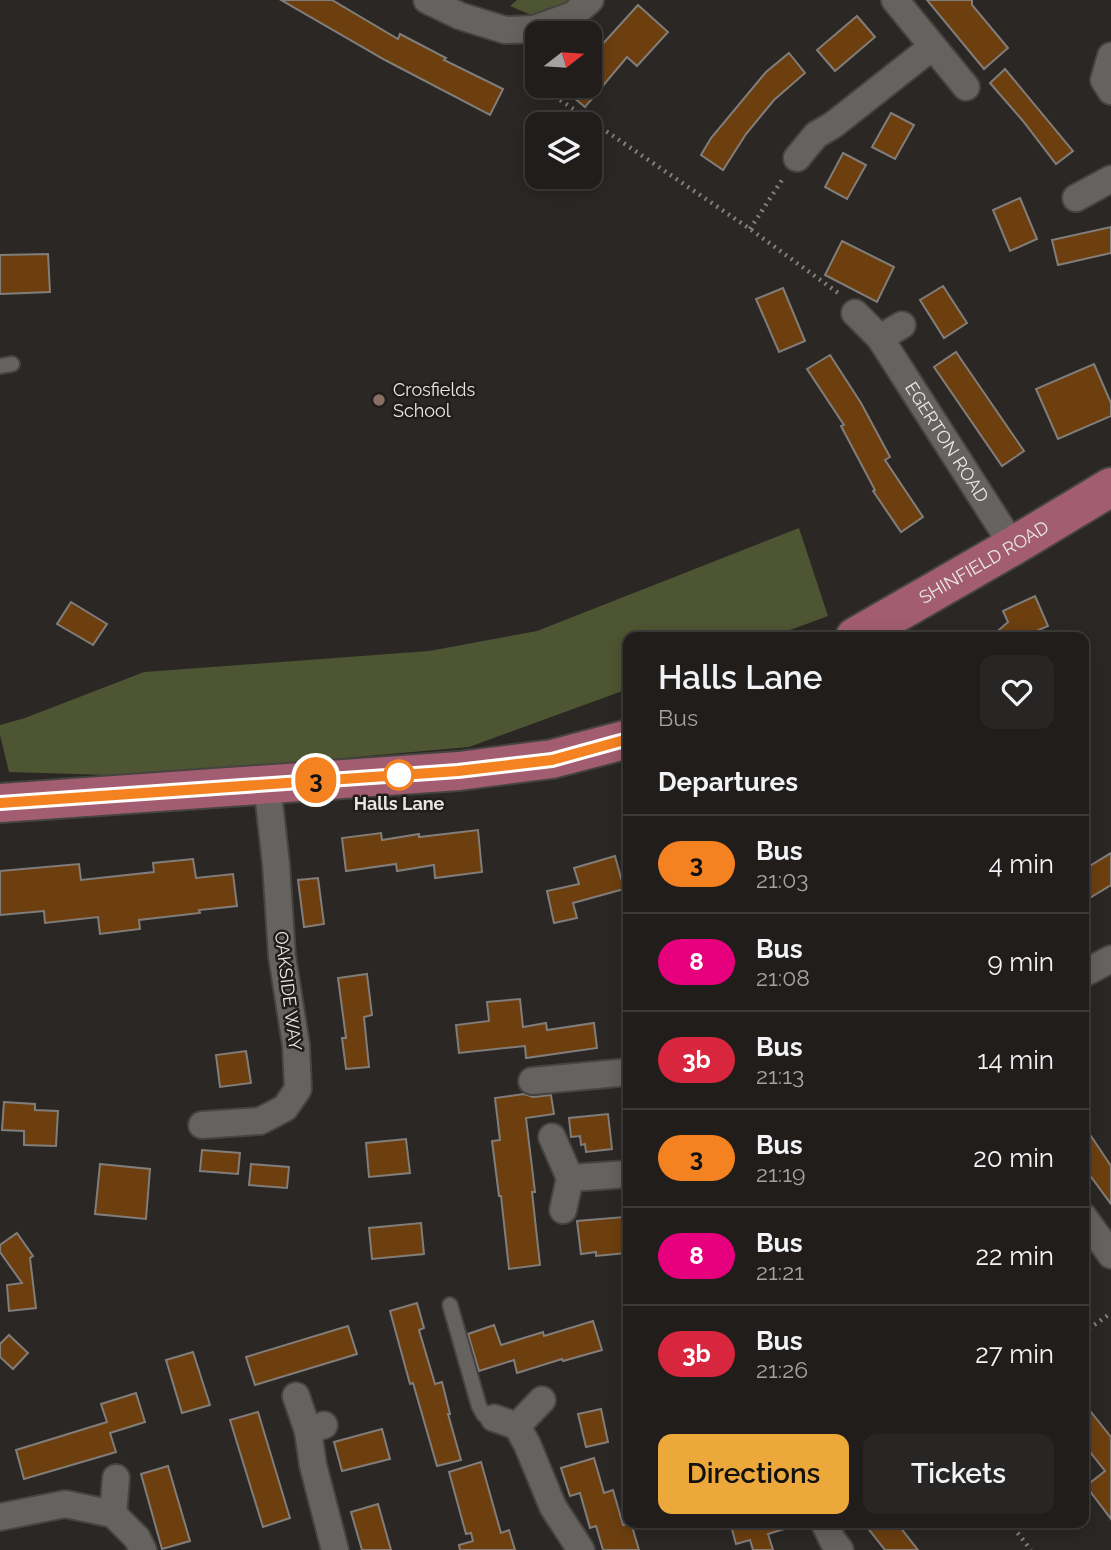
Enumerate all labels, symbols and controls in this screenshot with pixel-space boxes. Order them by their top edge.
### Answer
north arrow [525,21,602,98]
map controls [525,21,602,189]
button: layers [525,112,602,189]
street label: EGERTON ROAD [901,378,993,506]
place label: Crosfields School [393,379,476,421]
marker: Crosfields School [371,392,387,408]
street label: SHINFIELD ROAD [915,516,1052,608]
button: heart [980,655,1054,729]
text: Halls Lane [658,658,822,697]
text: Bus [658,704,698,731]
line badge: 3 [293,757,339,803]
marker: Halls Lane [384,760,414,790]
text: 3 [309,765,323,794]
text: Departures [658,767,798,797]
place label: Halls Lane [354,793,445,814]
text: Bus [756,836,803,866]
text: 3 [690,849,703,878]
text: 4 min [988,849,1054,879]
text: 21:03 [756,866,809,893]
street label: OAKSIDE WAY [271,930,306,1052]
text: Bus [756,934,803,964]
text: 8 [689,947,704,976]
text: 9 min [987,947,1054,977]
text: 21:08 [756,964,810,991]
text: Bus [756,1032,803,1062]
text: 3b [682,1045,711,1074]
text: 14 min [977,1045,1054,1075]
text: 21:13 [756,1062,804,1089]
text: Bus [756,1130,803,1160]
text: 3 [690,1143,703,1172]
text: 20 min [973,1143,1054,1173]
text: 21:19 [756,1160,805,1187]
text: Bus [756,1228,803,1258]
text: 8 [689,1241,704,1270]
text: 22 min [976,1241,1054,1271]
text: 21:21 [756,1258,804,1285]
text: Bus [756,1326,803,1356]
text: 3b [682,1339,711,1368]
text: 27 min [975,1339,1054,1369]
text: 21:26 [756,1356,808,1383]
button: Directions [658,1434,849,1514]
button: Tickets [863,1434,1054,1514]

